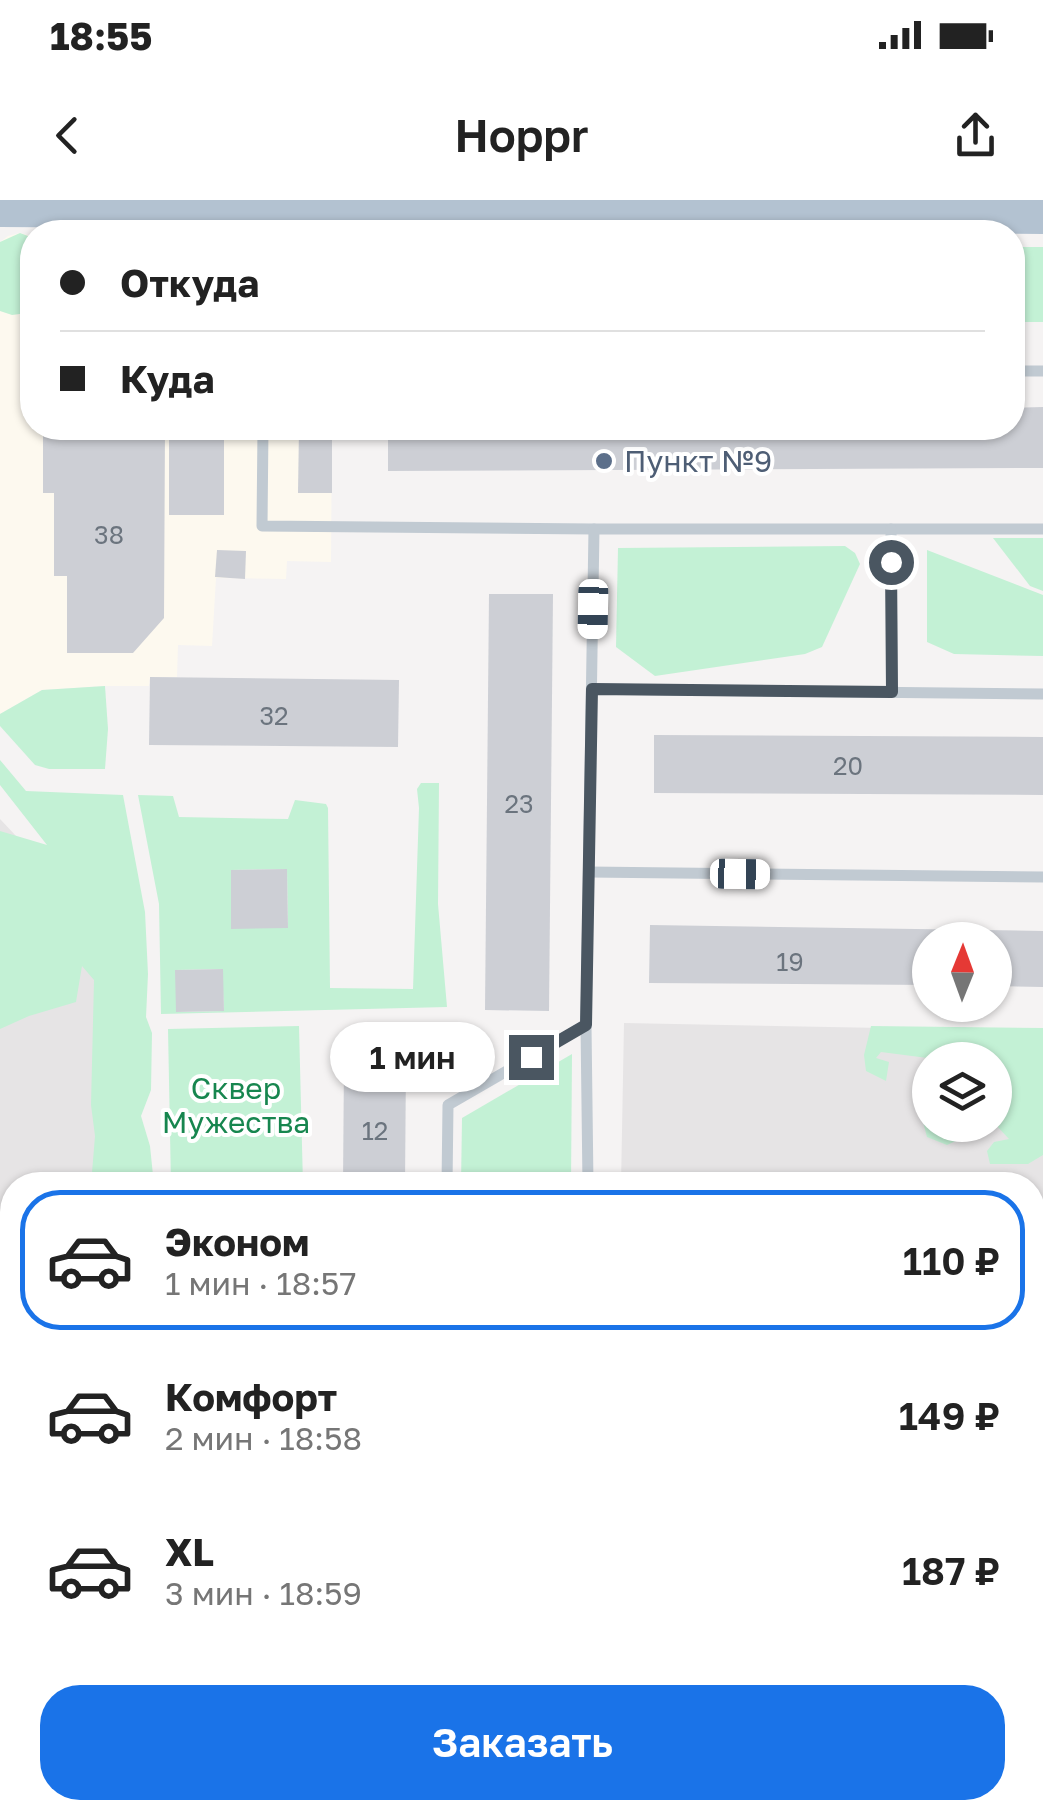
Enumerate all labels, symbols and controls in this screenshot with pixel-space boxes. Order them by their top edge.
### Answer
text: 18:55 [50,13,152,58]
icon: back [40,108,95,163]
text: Hoppr [454,108,589,162]
icon: share [948,108,1003,163]
text: Откуда [120,260,259,305]
text: Куда [120,356,214,401]
place label: Пункт №9 [624,443,772,479]
marker: Пункт №9 [593,450,615,472]
house number: 38 [94,519,124,550]
route start [869,540,914,585]
car [577,579,609,639]
house number: 32 [259,700,289,731]
house number: 20 [833,750,863,781]
house number: 23 [504,788,534,819]
car [710,858,770,890]
north arrow [912,922,1012,1022]
map controls [912,922,1012,1142]
house number: 19 [776,946,804,977]
callout: 1 мин [331,1022,496,1092]
route end [509,1035,554,1080]
text: 1 мин [369,1038,456,1076]
button: layers [912,1042,1012,1142]
park label: Сквер Мужества [162,1070,310,1140]
house number: 12 [362,1115,388,1146]
icon: car [45,1215,135,1305]
text: Эконом [165,1219,309,1264]
text: 110 ₽ [903,1238,1000,1283]
text: 1 мин · 18:57 [165,1264,356,1302]
icon: car [45,1370,135,1460]
text: Комфорт [165,1374,337,1419]
text: 149 ₽ [899,1393,1000,1438]
text: 2 мин · 18:58 [165,1419,362,1457]
icon: car [45,1525,135,1615]
text: XL [165,1529,214,1574]
text: 187 ₽ [902,1548,1000,1593]
text: 3 мин · 18:59 [165,1574,362,1612]
button: Заказать [40,1685,1005,1800]

